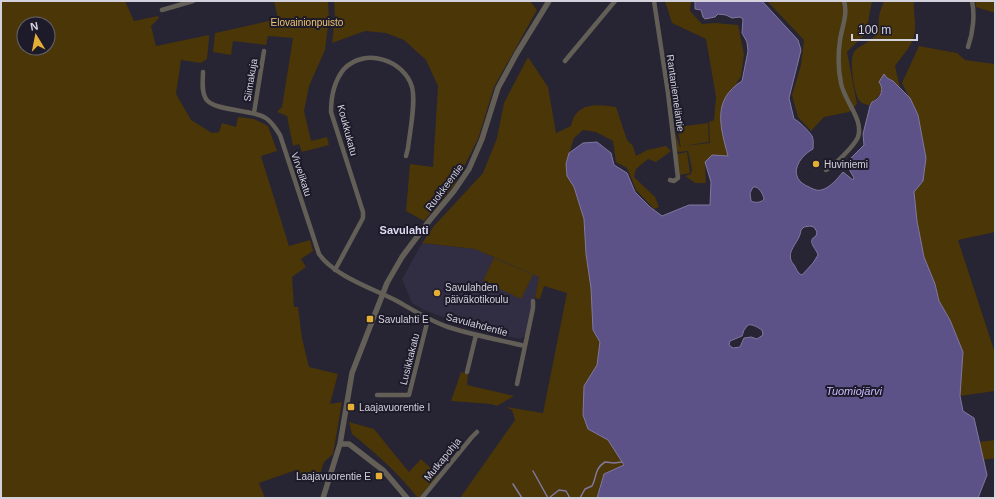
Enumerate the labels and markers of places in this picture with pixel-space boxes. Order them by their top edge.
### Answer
marker: Huviniemi [811,159,821,169]
place label: Huviniemi [824,159,868,170]
place label: Savulahden päiväkotikoulu [445,282,508,305]
marker: Savulahden päiväkotikoulu [432,288,442,298]
marker: Savulahti E [365,314,375,324]
place label: Savulahti E [378,314,429,325]
marker: Laajavuorentie I [346,402,356,412]
place label: Laajavuorentie I [359,402,430,413]
place label: Laajavuorentie E [296,471,371,482]
marker: Laajavuorentie E [374,471,384,481]

